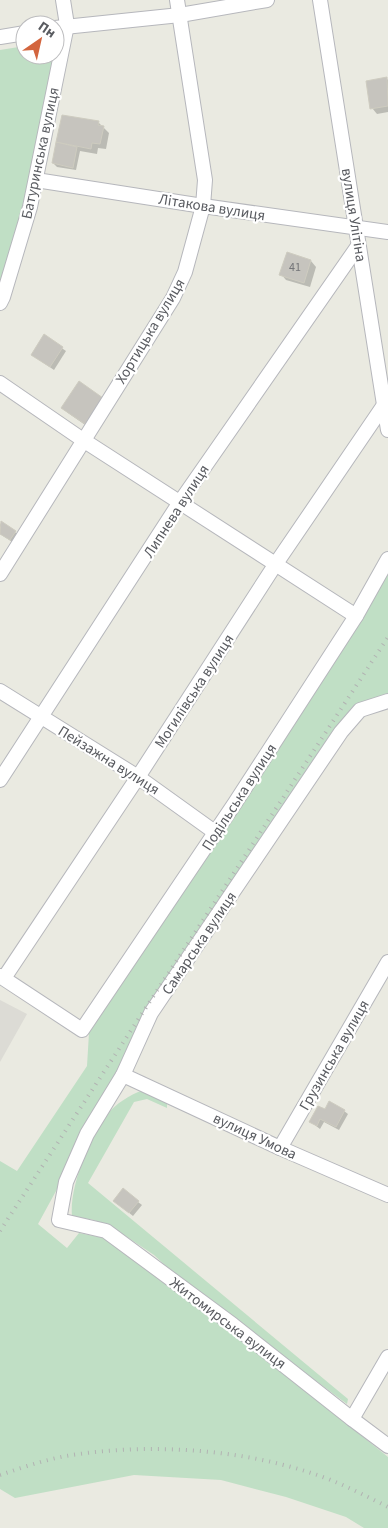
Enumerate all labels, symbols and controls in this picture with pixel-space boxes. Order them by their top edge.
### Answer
north arrow [15,15,65,65]
text: Пн [34,17,60,43]
street label: Батуринська вулиця [16,85,65,221]
street label: вулиця Улітіна [336,167,371,264]
street label: Літакова вулиця [157,189,267,226]
house number: 41 [289,259,301,276]
street label: Хортицька вулиця [111,275,190,388]
street label: Липнева вулиця [138,461,214,562]
street label: Могилівська вулиця [150,630,239,752]
street label: Пейзажна вулиця [54,721,164,800]
street label: Подільська вулиця [197,740,282,855]
street label: Самарська вулиця [157,887,242,999]
street label: Грузинська вулиця [294,996,375,1114]
street label: вулиця Умова [210,1108,300,1165]
street label: Житомирська вулиця [165,1273,290,1374]

